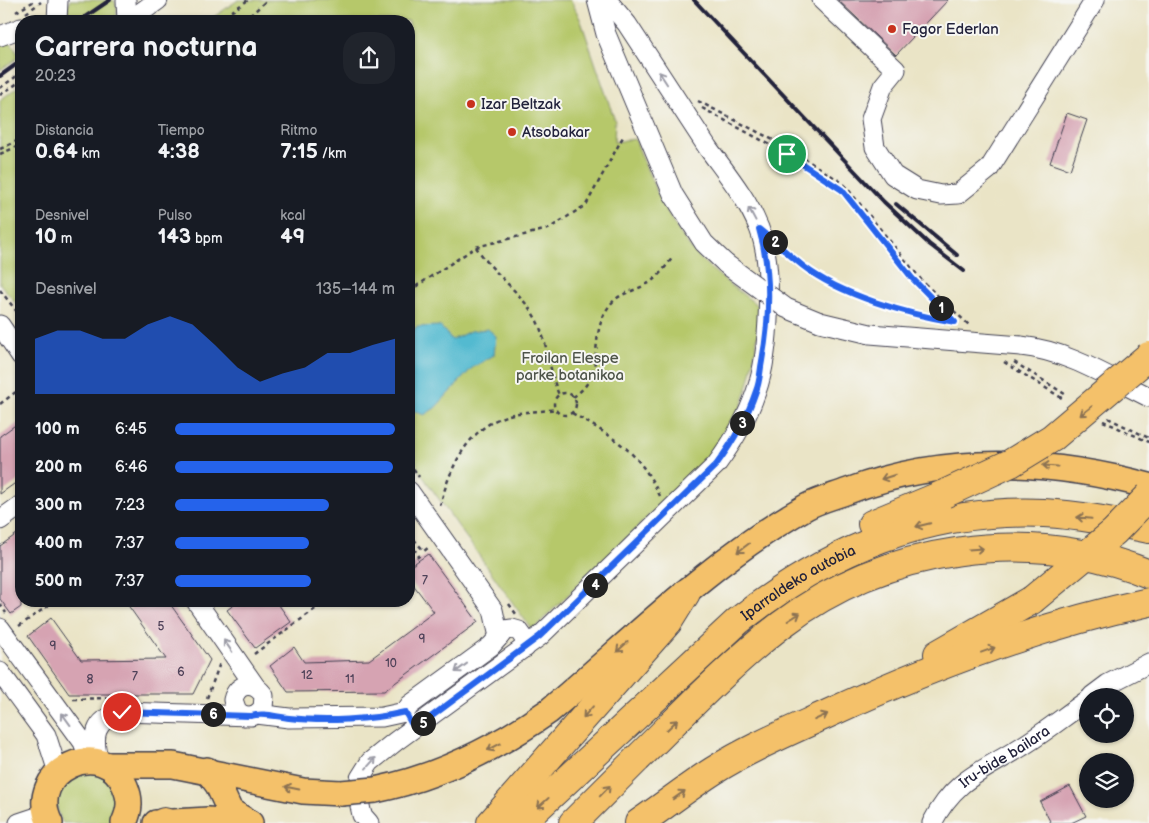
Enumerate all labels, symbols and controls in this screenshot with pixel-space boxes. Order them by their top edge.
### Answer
place label: Fagor Ederlan [902,20,999,39]
marker: Fagor Ederlan [886,23,898,35]
text: Carrera nocturna [35,31,258,64]
button: share [343,32,395,84]
text: 20:23 [35,67,76,86]
one-way arrow [658,72,668,86]
place label: Izar Beltzak [481,95,561,114]
marker: Izar Beltzak [465,98,477,110]
text: Distancia [35,122,94,139]
text: Tiempo [158,122,205,139]
text: Ritmo [280,122,317,139]
place label: Atsobakar [522,123,590,142]
marker: Atsobakar [506,126,518,138]
pin [766,133,808,175]
text: 0.64 [35,139,78,164]
text: 4:38 [158,139,200,164]
text: 7:15 [280,139,318,164]
icon: arrive [773,140,801,168]
text: km [78,145,100,162]
text: /km [318,145,346,162]
text: Desnivel [35,207,89,224]
text: Pulso [158,207,192,224]
text: kcal [280,207,305,224]
one-way arrow [747,207,757,222]
text: 10 [35,224,57,249]
text: 143 [158,224,191,249]
text: 49 [280,224,305,249]
text: m [57,230,72,247]
text: bpm [191,230,223,247]
pin: 2 [762,230,788,254]
text: 2 [771,234,780,251]
text: Desnivel [35,280,97,299]
text: 135–144 m [316,280,395,299]
pin: 1 [928,296,954,320]
text: 1 [939,300,944,317]
park label: Froilan Elespe parke botanikoa [516,349,624,385]
one-way arrow [1079,405,1092,416]
pin: 3 [730,410,754,436]
text: 3 [738,415,747,432]
text: 100 m [35,420,80,439]
text: 6:45 [115,420,147,439]
text: 200 m [35,458,82,477]
text: 6:46 [115,458,148,477]
one-way arrow [1042,461,1058,471]
one-way arrow [881,473,897,483]
text: 300 m [35,496,82,515]
text: 7:23 [115,496,145,515]
one-way arrow [1076,513,1092,522]
one-way arrow [915,521,931,530]
text: 400 m [35,534,82,553]
text: 7:37 [115,534,144,553]
street label: Iparraldeko autobia [737,541,859,625]
one-way arrow [736,543,750,553]
one-way arrow [968,544,984,554]
text: 500 m [35,572,82,591]
text: 7:37 [115,572,144,591]
pin: 4 [582,572,608,598]
house number: 7 [422,573,428,588]
text: 4 [591,577,600,594]
one-way arrow [786,612,800,622]
house number: 5 [158,619,165,634]
house number: 9 [419,632,426,647]
house number: 9 [50,639,57,654]
one-way arrow [223,639,233,653]
one-way arrow [615,642,628,653]
one-way arrow [980,645,996,654]
house number: 10 [385,656,397,671]
one-way arrow [455,662,468,673]
house number: 6 [177,665,185,680]
house number: 12 [301,668,313,683]
house number: 7 [132,669,138,684]
house number: 8 [87,672,94,687]
house number: 11 [345,672,355,687]
map controls [1079,688,1134,808]
button: locate [1079,688,1134,743]
pin [101,691,143,733]
icon: check [108,698,136,726]
pin: 6 [200,702,226,726]
one-way arrow [583,705,594,718]
text: 6 [209,706,218,723]
pin: 5 [410,710,436,736]
one-way arrow [813,711,828,721]
one-way arrow [61,712,71,726]
text: 5 [419,715,428,732]
one-way arrow [666,718,678,731]
street label: Iru-bide bailara [955,721,1053,792]
one-way arrow [487,742,502,752]
button: layers [1079,753,1134,808]
one-way arrow [365,756,377,769]
one-way arrow [285,783,301,792]
one-way arrow [599,785,611,797]
one-way arrow [672,790,686,800]
one-way arrow [537,797,550,809]

